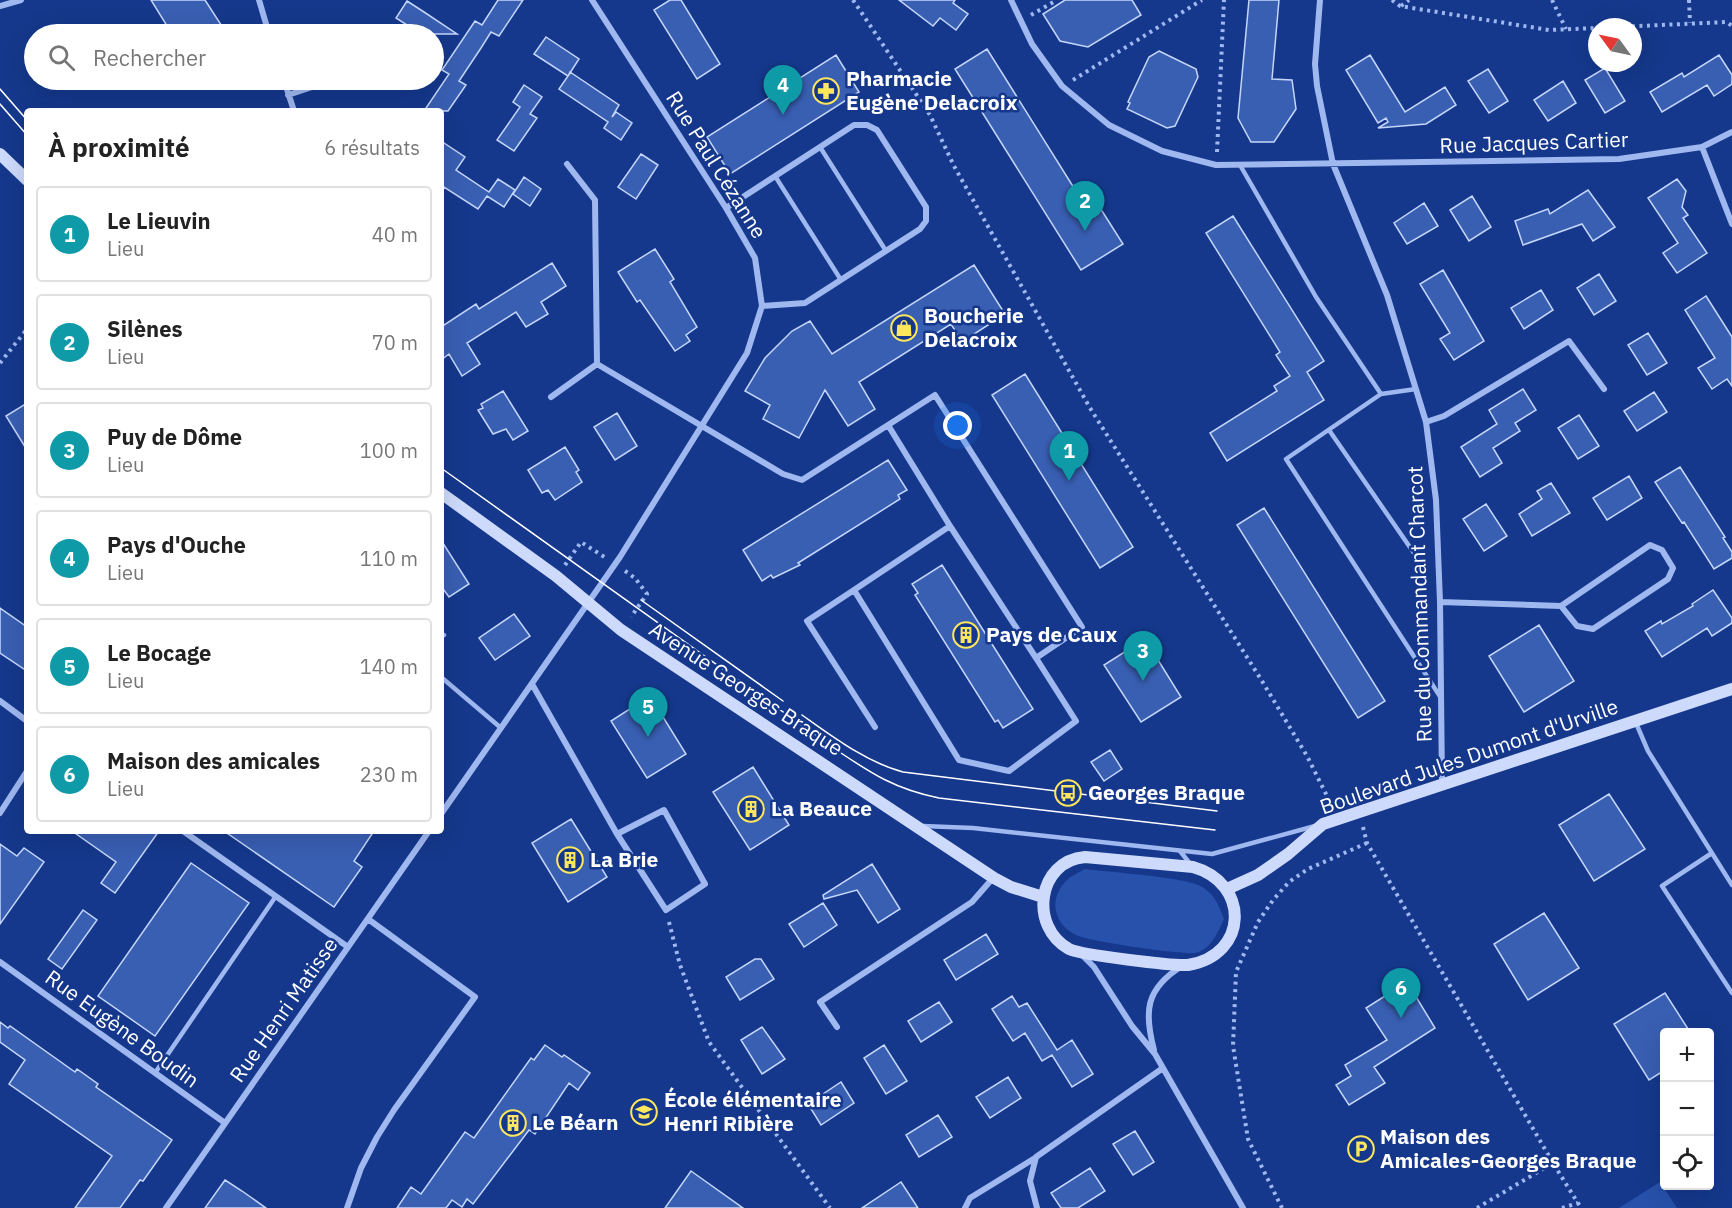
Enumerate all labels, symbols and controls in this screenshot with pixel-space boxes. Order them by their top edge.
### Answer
north arrow [1588,18,1642,72]
search box [24,24,444,90]
icon: search [45,41,78,74]
text: Rechercher [93,43,206,72]
place label: Pharmacie Eugène Delacroix [846,64,1018,116]
pin: 4 [764,66,802,115]
pharmacy icon: Pharmacie Eugène Delacroix [811,76,841,106]
street label: Rue Paul Cézanne [660,85,773,244]
street label: Rue Jacques Cartier [1439,125,1629,159]
text: À proximité [48,130,190,164]
text: 6 résultats [324,134,420,161]
pin: 2 [1066,182,1104,231]
text: Le Lieuvin [107,206,211,235]
text: 1 [64,221,76,248]
text: 40 m [372,221,418,248]
text: Lieu [107,235,144,262]
place label: Boucherie Delacroix [924,301,1024,353]
shop icon: Boucherie Delacroix [889,313,919,343]
text: Silènes [107,314,183,343]
text: 2 [64,329,76,356]
text: 70 m [372,329,418,356]
text: Lieu [107,343,144,370]
your location [943,411,972,440]
text: Puy de Dôme [107,422,242,451]
pin: 1 [1050,432,1088,481]
text: 3 [64,437,76,464]
text: 100 m [360,437,418,464]
text: Lieu [107,451,144,478]
street label: Rue du Commandant Charcot [1400,465,1438,743]
text: Pays d'Ouche [107,530,246,559]
text: 4 [64,545,76,572]
text: 110 m [360,545,418,572]
text: Lieu [107,559,144,586]
street label: Avenue Georges Braque [644,615,849,761]
building icon: Pays de Caux [951,620,981,650]
place label: Pays de Caux [986,620,1117,648]
pin: 3 [1124,632,1162,681]
text: Le Bocage [107,638,211,667]
text: 5 [64,653,76,680]
text: 140 m [360,653,418,680]
text: Lieu [107,667,144,694]
pin: 5 [628,688,668,737]
street label: Boulevard Jules Dumont d'Urville [1316,692,1622,820]
text: Maison des amicales [107,746,320,775]
text: 6 [64,761,76,788]
text: 230 m [360,761,418,788]
text: Lieu [107,775,144,802]
bus stop icon: Georges Braque [1053,778,1083,808]
place label: Georges Braque [1088,778,1245,806]
building icon: La Beauce [736,794,766,824]
place label: La Beauce [771,794,872,822]
building icon: La Brie [555,845,585,875]
place label: La Brie [590,845,659,873]
street label: Rue Henri Matisse [223,931,344,1087]
street label: Rue Eugène Boudin [40,963,205,1094]
pin: 6 [1382,968,1420,1018]
map controls [1660,1028,1714,1190]
button: + [1660,1028,1714,1082]
button: − [1660,1082,1714,1136]
place label: École élémentaire Henri Ribière [664,1085,842,1137]
school or university icon: École élémentaire Henri Ribière [629,1097,659,1127]
building icon: Le Béarn [498,1108,528,1138]
place label: Le Béarn [532,1108,618,1136]
place label: Maison des Amicales-Georges Braque [1380,1122,1637,1174]
parking icon: Maison des Amicales-Georges Braque [1346,1134,1376,1164]
button: locate [1660,1136,1714,1190]

